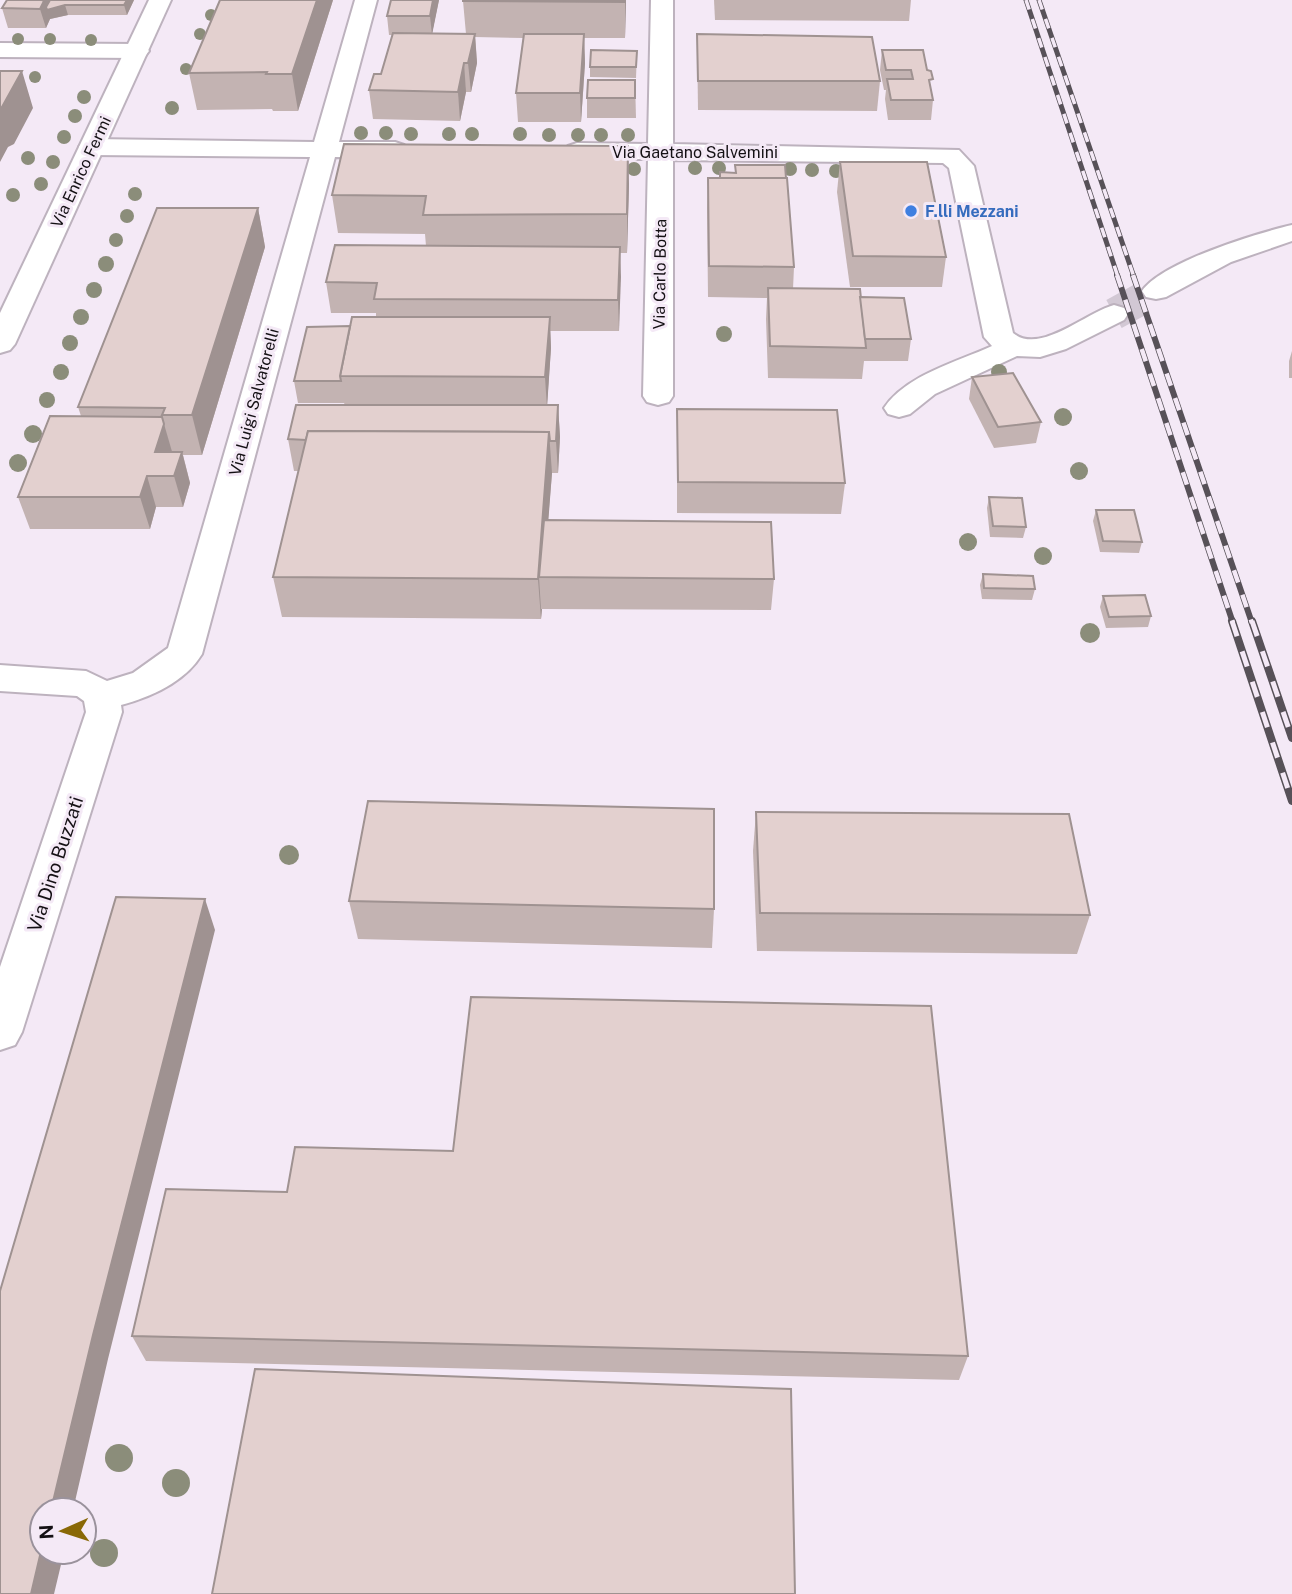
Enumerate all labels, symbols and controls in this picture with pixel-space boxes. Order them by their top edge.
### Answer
street label: Via Enrico Fermi [47,113,115,231]
street label: Via Gaetano Salvemini [612,143,778,162]
place label: F.lli Mezzani [925,202,1019,221]
marker: F.lli Mezzani [903,203,919,219]
street label: Via Carlo Botta [650,219,670,329]
street label: Via Luigi Salvatorelli [225,326,283,478]
street label: Via Dino Buzzati [23,793,87,935]
north arrow [28,1496,98,1566]
text: N [35,1524,57,1540]

